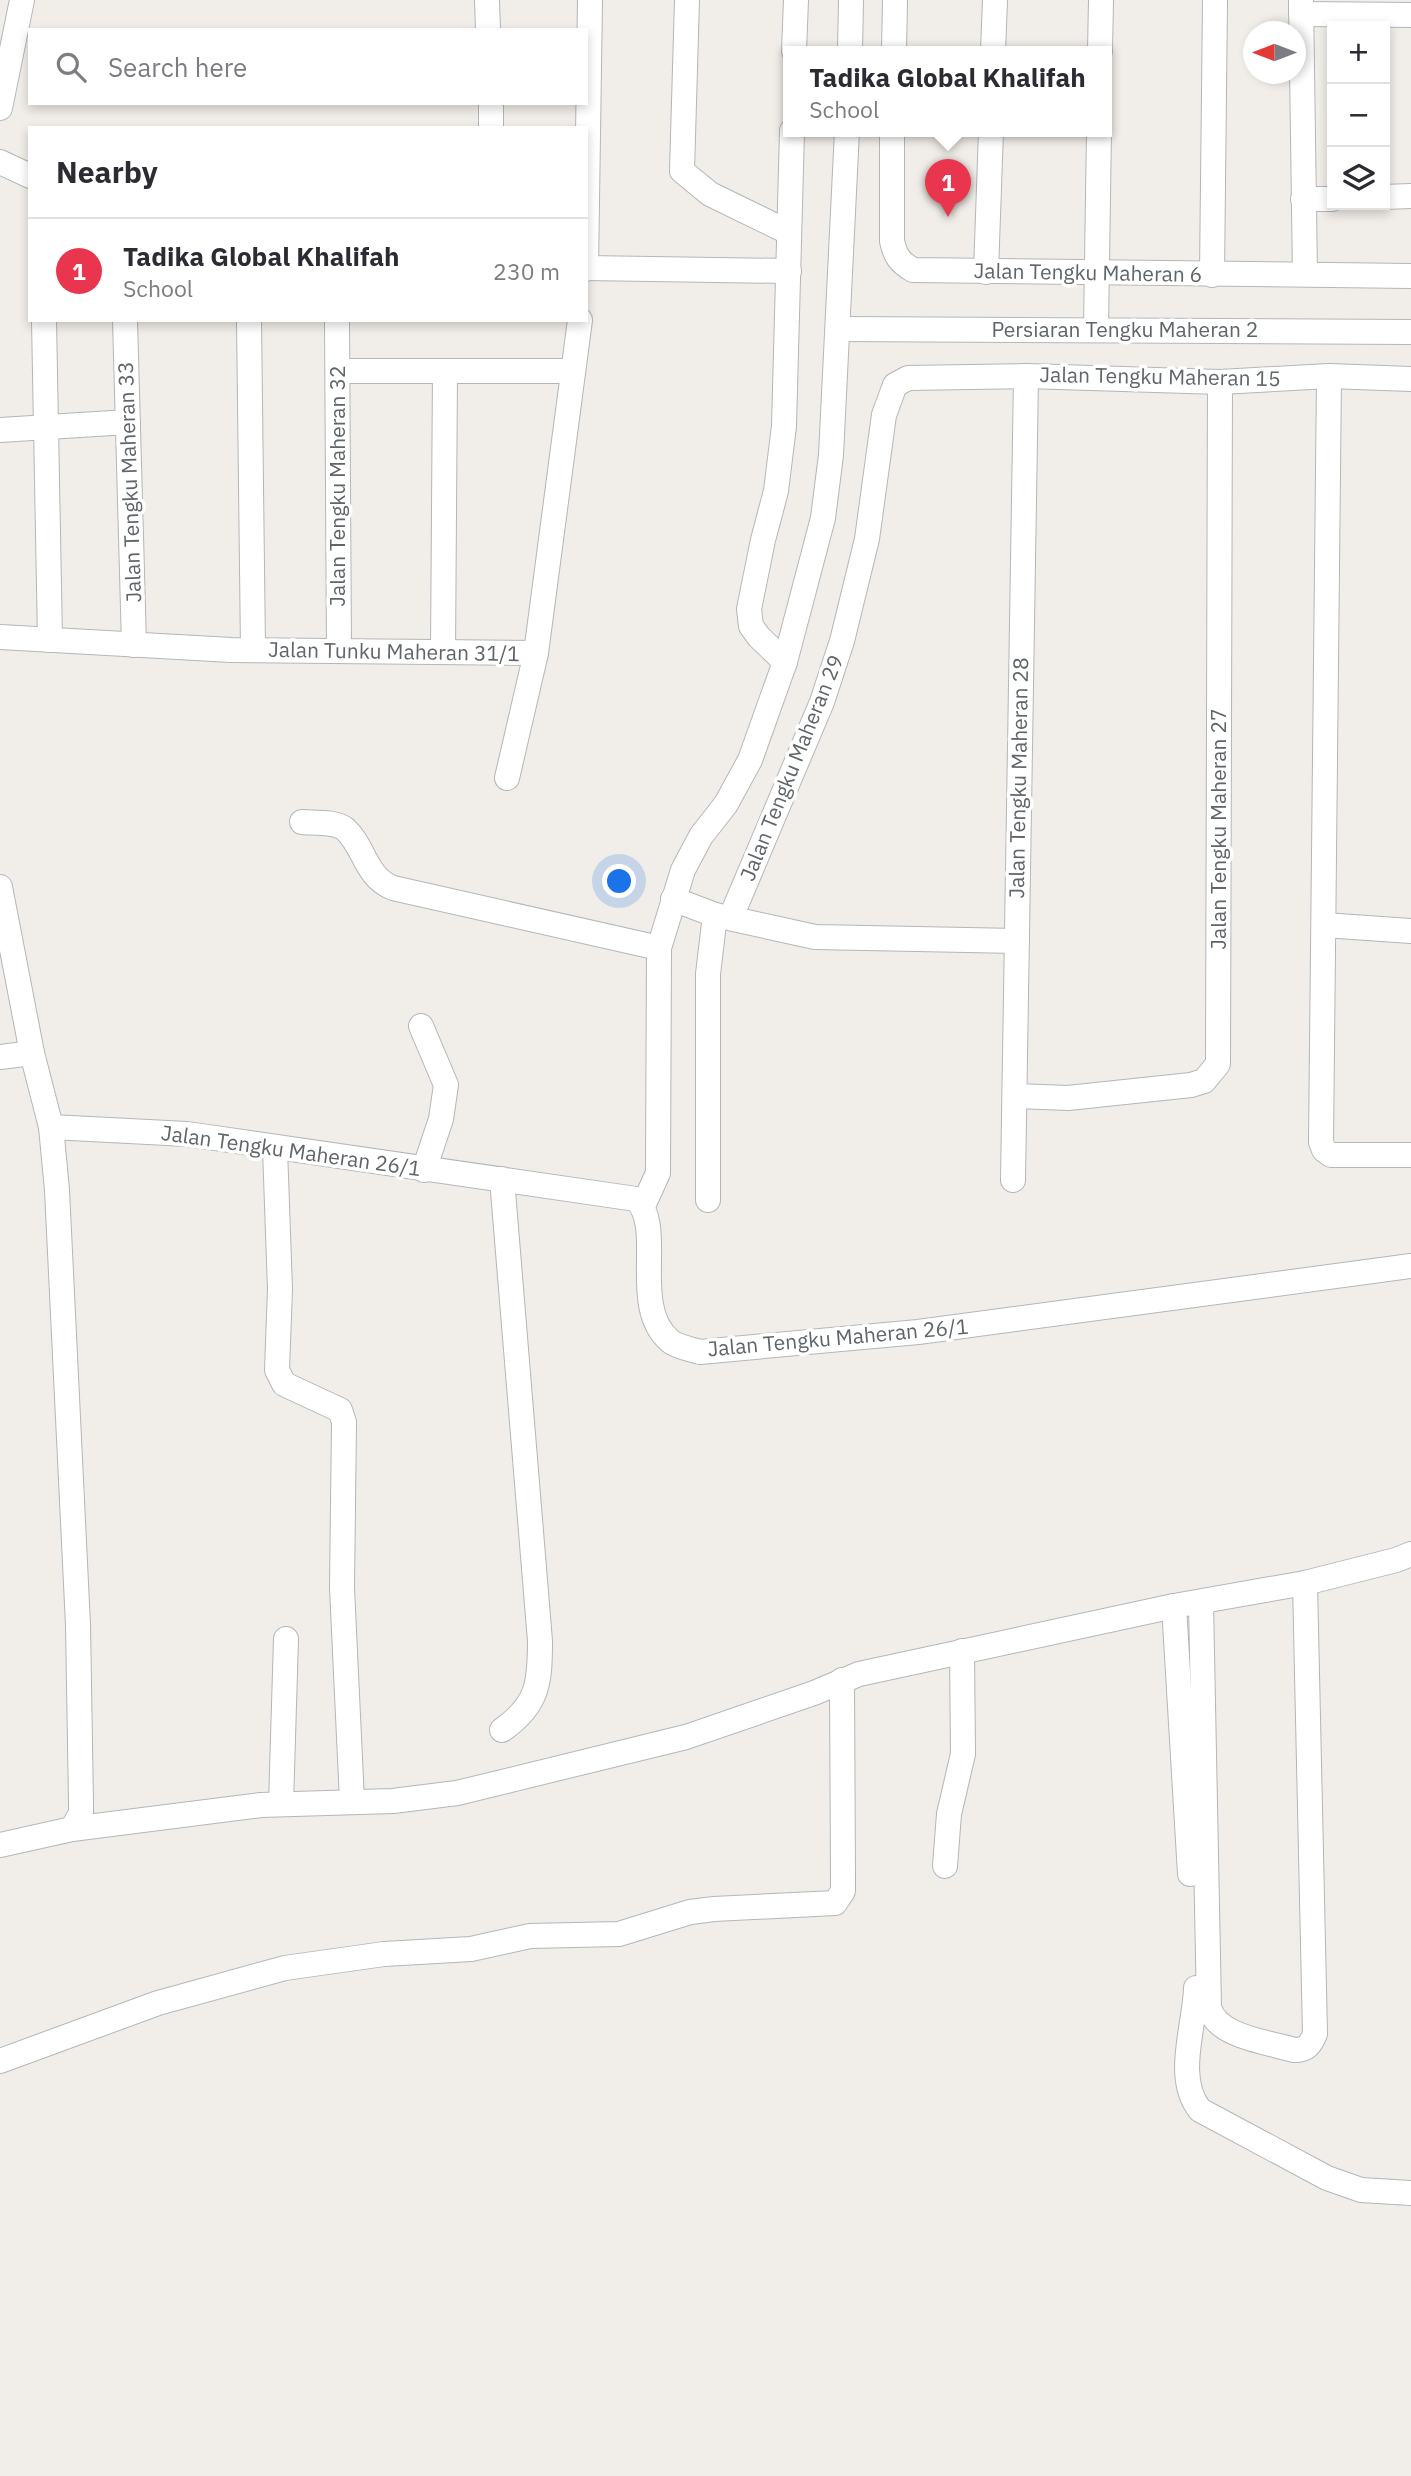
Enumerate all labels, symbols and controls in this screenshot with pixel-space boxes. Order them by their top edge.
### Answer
north arrow [1243,21,1306,84]
map controls [1327,21,1390,210]
button: + [1327,21,1390,84]
search box [28,28,588,105]
popup [783,46,1112,137]
icon: search [52,48,90,86]
text: Search here [108,50,247,84]
text: Tadika Global Khalifah [809,60,1086,94]
button: − [1327,84,1390,147]
text: School [809,94,879,124]
button: layers [1327,147,1390,210]
text: Nearby [56,152,158,191]
pin: 1 [925,159,971,217]
text: Tadika Global Khalifah [123,239,400,273]
text: 1 [72,256,86,286]
text: 230 m [493,256,560,286]
street label: Jalan Tengku Maheran 6 [973,256,1203,288]
text: School [123,273,193,303]
street label: Persiaran Tengku Maheran 2 [992,315,1258,343]
street label: Jalan Tengku Maheran 15 [1039,360,1281,392]
street label: Jalan Tengku Maheran 33 [111,361,147,603]
street label: Jalan Tengku Maheran 32 [323,365,351,607]
street label: Jalan Tunku Maheran 31/1 [268,635,520,667]
street label: Jalan Tengku Maheran 29 [733,651,849,885]
street label: Jalan Tengku Maheran 28 [1002,657,1034,899]
street label: Jalan Tengku Maheran 27 [1204,708,1232,950]
your location [602,864,636,898]
street label: Jalan Tengku Maheran 26/1 [159,1118,423,1182]
street label: Jalan Tengku Maheran 26/1 [706,1312,970,1362]

